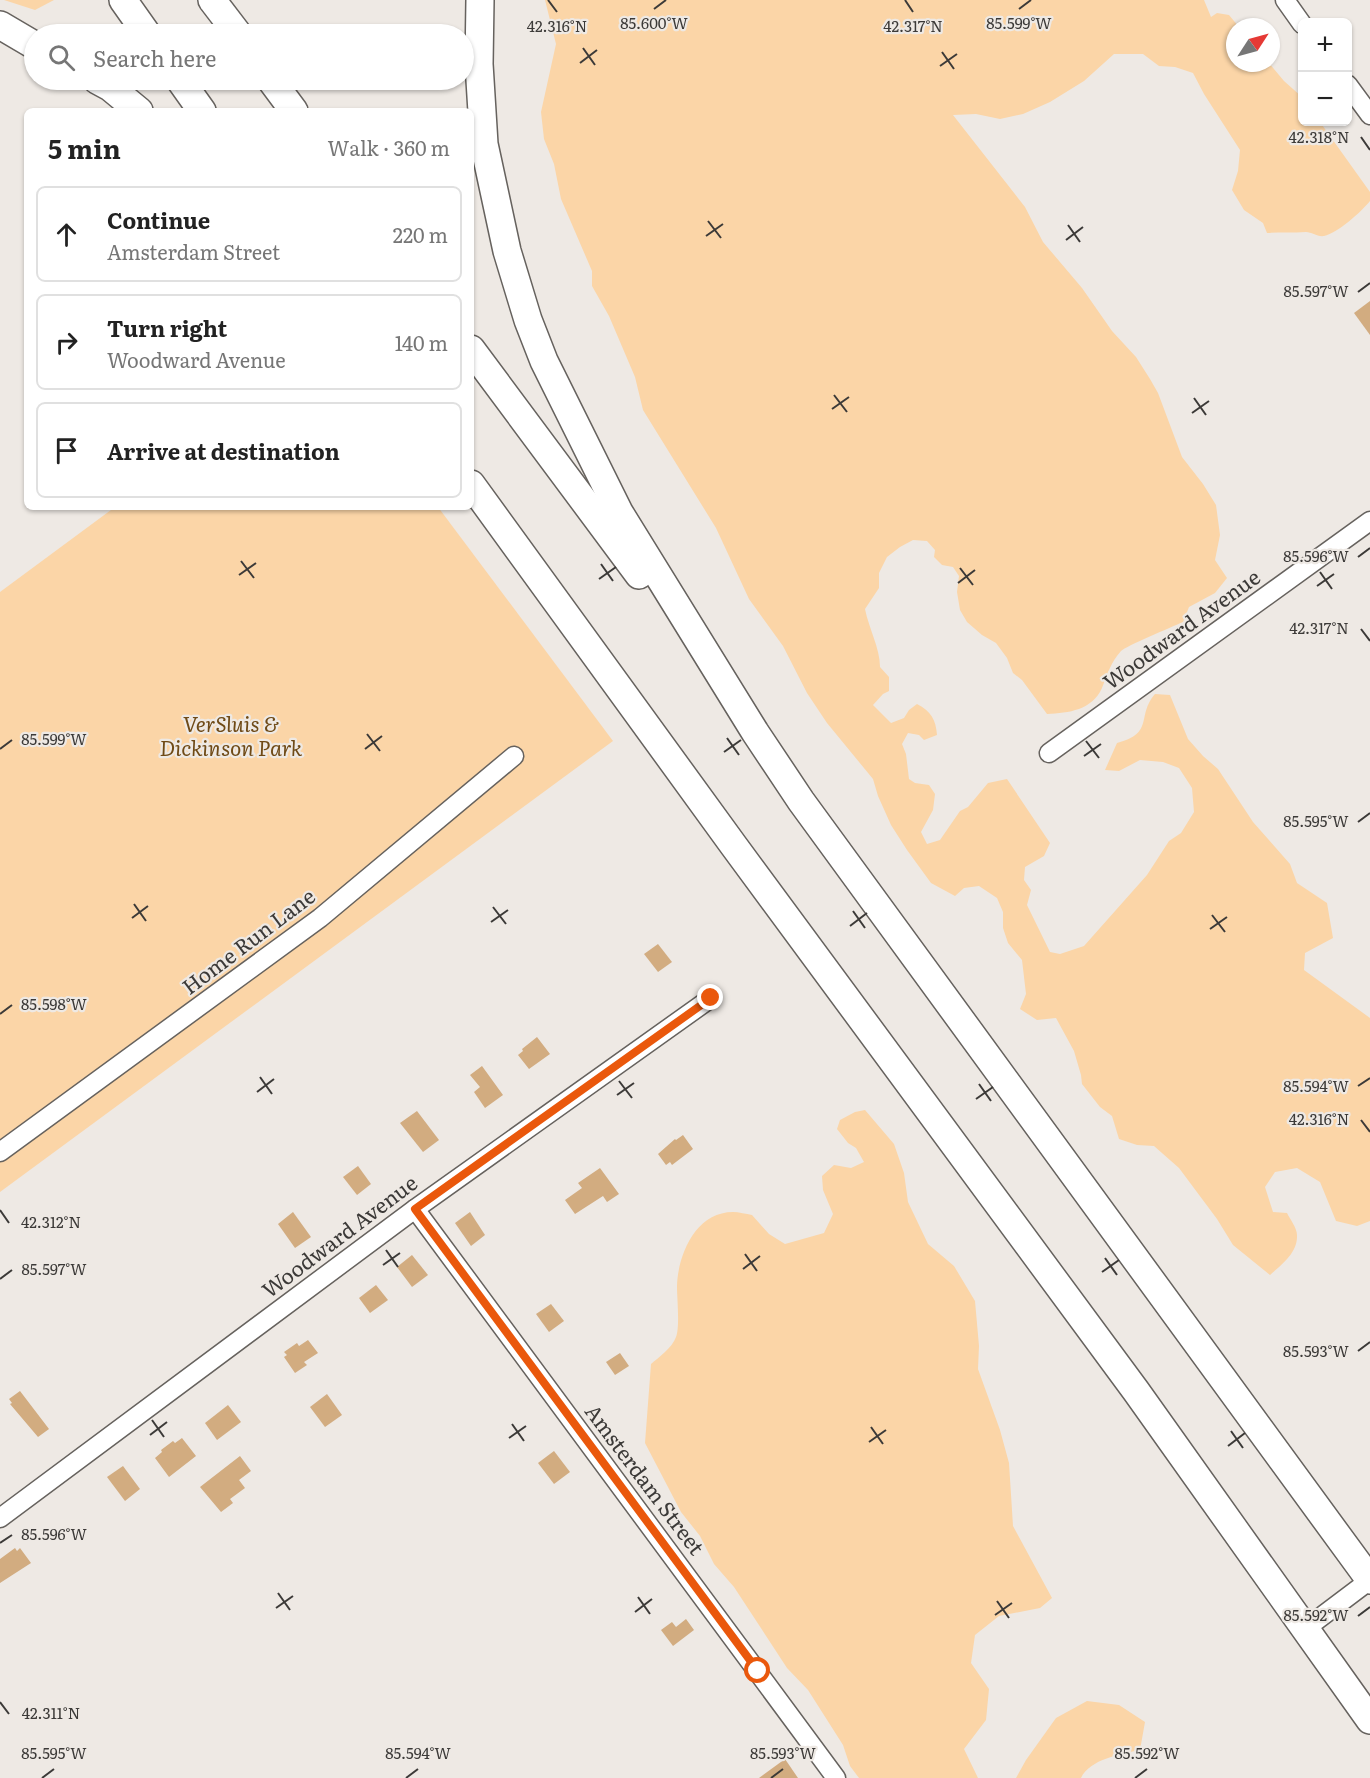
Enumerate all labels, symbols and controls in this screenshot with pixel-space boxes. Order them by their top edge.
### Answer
text: 85.600°W [620,11,688,34]
text: 85.599°W [986,11,1052,34]
text: 42.316°N [527,14,587,37]
text: 42.317°N [883,14,943,37]
north arrow [1226,18,1280,72]
map controls [1298,18,1352,126]
button: + [1298,18,1352,72]
search box [24,24,474,90]
icon: search [45,41,78,74]
text: Search here [93,41,216,74]
button: − [1298,72,1352,126]
text: 42.318°N [1289,125,1349,148]
text: 5 min [48,128,121,167]
text: Walk · 360 m [328,132,450,162]
text: Continue [107,203,210,236]
icon: ahead [50,218,83,251]
text: 220 m [393,219,448,249]
text: Amsterdam Street [107,236,280,266]
text: 85.597°W [1283,279,1349,302]
text: Turn right [107,311,227,344]
icon: right [50,326,83,359]
text: 140 m [395,327,448,357]
text: Woodward Avenue [107,344,286,374]
icon: arrive [50,434,83,467]
text: Arrive at destination [107,434,340,467]
text: 85.596°W [1283,544,1349,567]
street label: Woodward Avenue [1096,560,1266,696]
text: 42.317°N [1289,616,1349,639]
park label: VerSluis & Dickinson Park [160,707,303,762]
text: 85.599°W [21,727,87,750]
text: 85.595°W [1283,809,1349,832]
street label: Home Run Lane [174,880,321,1000]
route end [697,984,723,1010]
text: 85.598°W [21,992,88,1015]
text: 85.594°W [1283,1074,1349,1097]
text: 42.316°N [1289,1107,1349,1130]
street label: Woodward Avenue [254,1166,423,1304]
text: 42.312°N [21,1210,81,1233]
text: 85.597°W [21,1257,87,1280]
text: 85.593°W [1283,1339,1350,1362]
street label: Amsterdam Street [579,1397,713,1561]
text: 85.596°W [21,1522,87,1545]
text: 85.592°W [1283,1603,1349,1626]
route start [744,1657,770,1683]
text: 42.311°N [22,1701,80,1724]
text: 85.595°W [21,1741,87,1764]
text: 85.594°W [385,1741,451,1764]
text: 85.593°W [750,1741,817,1764]
text: 85.592°W [1114,1741,1180,1764]

